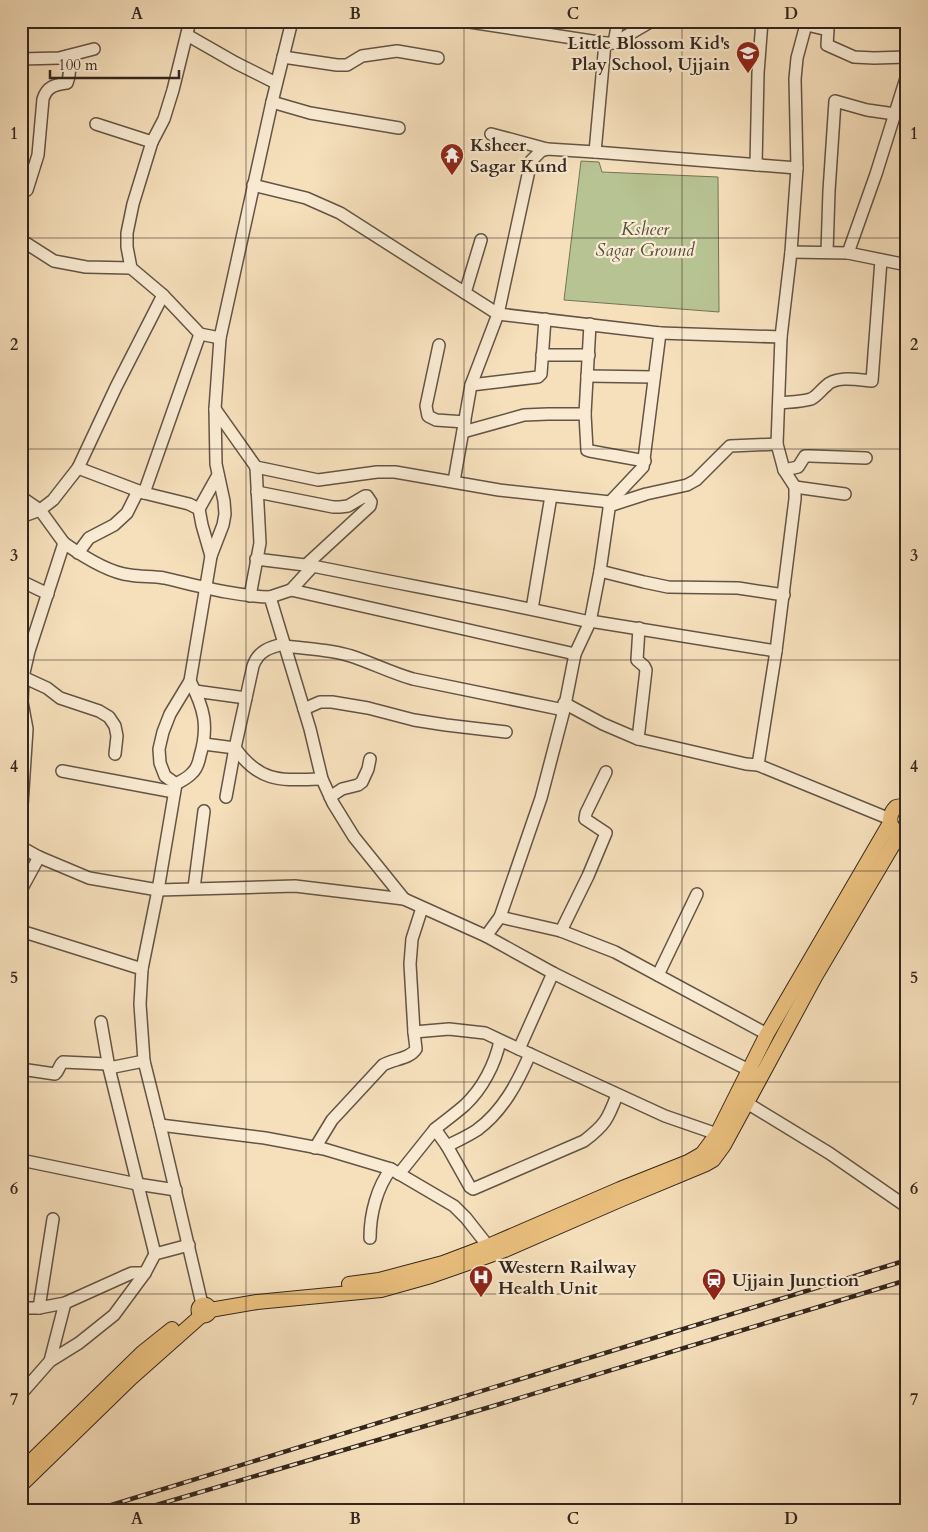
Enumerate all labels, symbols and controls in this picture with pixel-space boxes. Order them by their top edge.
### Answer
text: A [131,3,143,25]
text: B [349,3,361,25]
text: C [567,3,579,25]
text: D [784,3,798,25]
place label: Little Blossom Kid's Play School, Ujjain [567,31,730,77]
school or university icon: Little Blossom Kid's Play School, Ujjain [735,40,761,74]
scale bar [50,48,179,80]
text: 100 m [58,55,98,75]
text: 1 [10,123,18,145]
text: 1 [910,123,918,145]
place label: Ksheer Sagar Kund [470,133,568,179]
temple icon: Ksheer Sagar Kund [439,142,465,176]
park label: Ksheer Sagar Ground [596,217,696,263]
text: 2 [10,334,18,356]
text: 2 [910,334,918,356]
text: 3 [10,545,18,567]
text: 3 [910,545,918,567]
text: 4 [10,756,18,778]
text: 4 [910,756,918,778]
text: 5 [10,967,18,989]
text: 5 [910,967,918,989]
text: 6 [10,1178,18,1200]
text: 6 [910,1178,918,1200]
place label: Western Railway Health Unit [497,1255,638,1301]
hospital icon: Western Railway Health Unit [468,1264,494,1298]
station icon: Ujjain Junction [701,1267,727,1301]
place label: Ujjain Junction [732,1268,860,1293]
text: 7 [10,1389,18,1411]
text: 7 [910,1389,918,1411]
text: A [131,1508,143,1530]
text: B [349,1508,361,1530]
text: C [567,1508,579,1530]
text: D [784,1508,798,1530]

